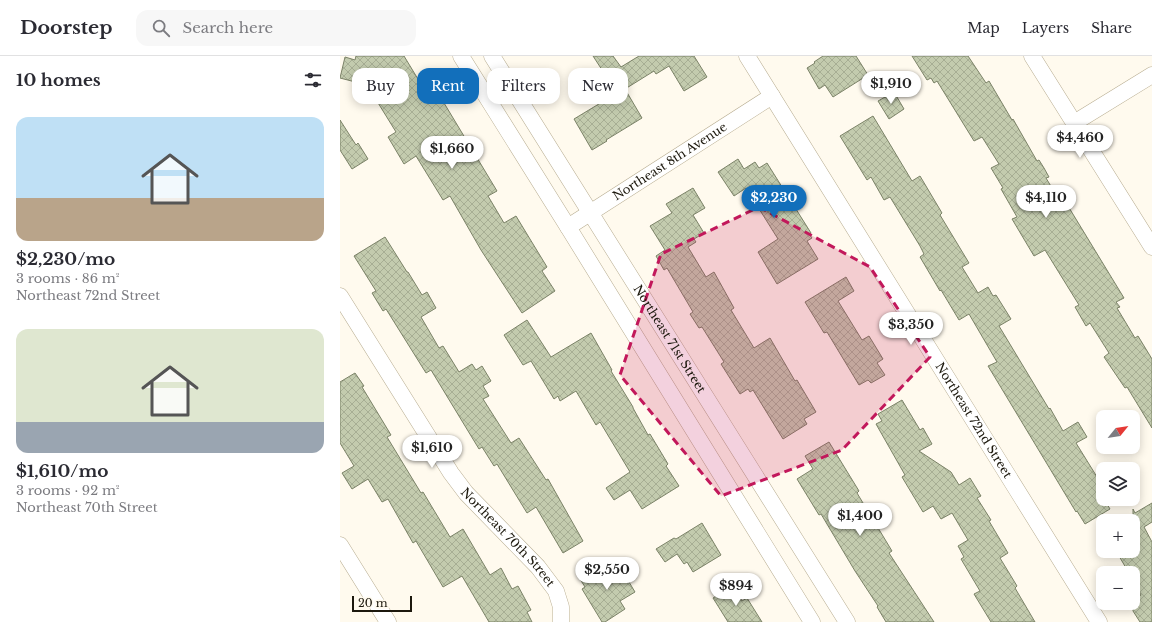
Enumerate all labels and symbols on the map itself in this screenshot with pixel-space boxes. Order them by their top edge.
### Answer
pin: $1,910 [858,71,924,105]
street label: Northeast 8th Avenue [610,119,730,203]
pin: $4,460 [1047,125,1113,159]
pin: $1,660 [419,136,485,170]
pin: $2,230 [741,185,807,219]
pin: $4,110 [1013,185,1079,219]
street label: Northeast 71st Street [630,282,710,396]
pin: $3,350 [878,312,944,346]
street label: Northeast 72nd Street [932,359,1016,481]
north arrow [1096,410,1140,454]
pin: $1,610 [399,435,465,469]
street label: Northeast 70th Street [458,484,559,590]
pin: $1,400 [827,503,893,537]
pin: $2,550 [574,557,640,591]
pin: $894 [712,573,760,607]
scale bar [352,594,412,613]

